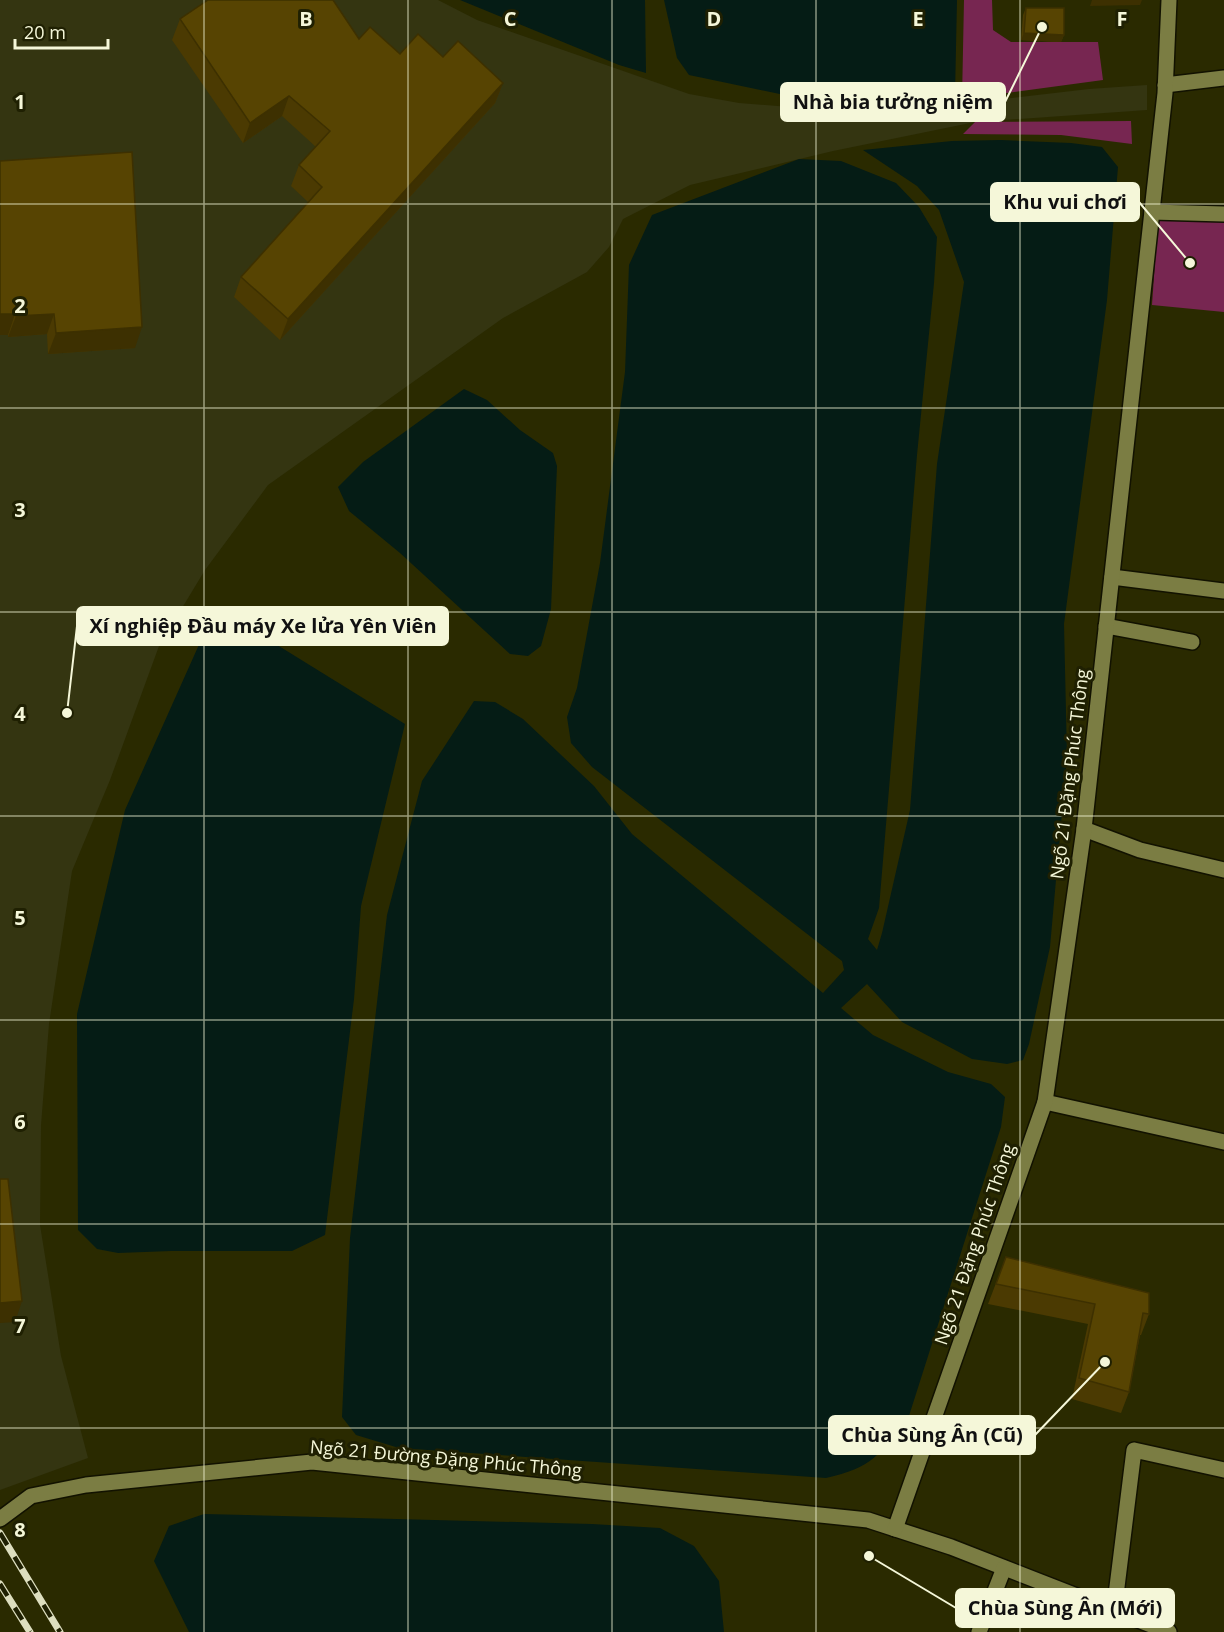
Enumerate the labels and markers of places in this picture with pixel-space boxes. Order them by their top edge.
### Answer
callout: Nhà bia tưởng niệm [781,83,1005,121]
callout: Khu vui chơi [991,183,1139,221]
callout: Xí nghiệp Đầu máy Xe lửa Yên Viên [77,607,448,645]
callout: Chùa Sùng Ân (Cũ) [829,1416,1035,1454]
callout: Chùa Sùng Ân (Mới) [956,1589,1174,1627]

